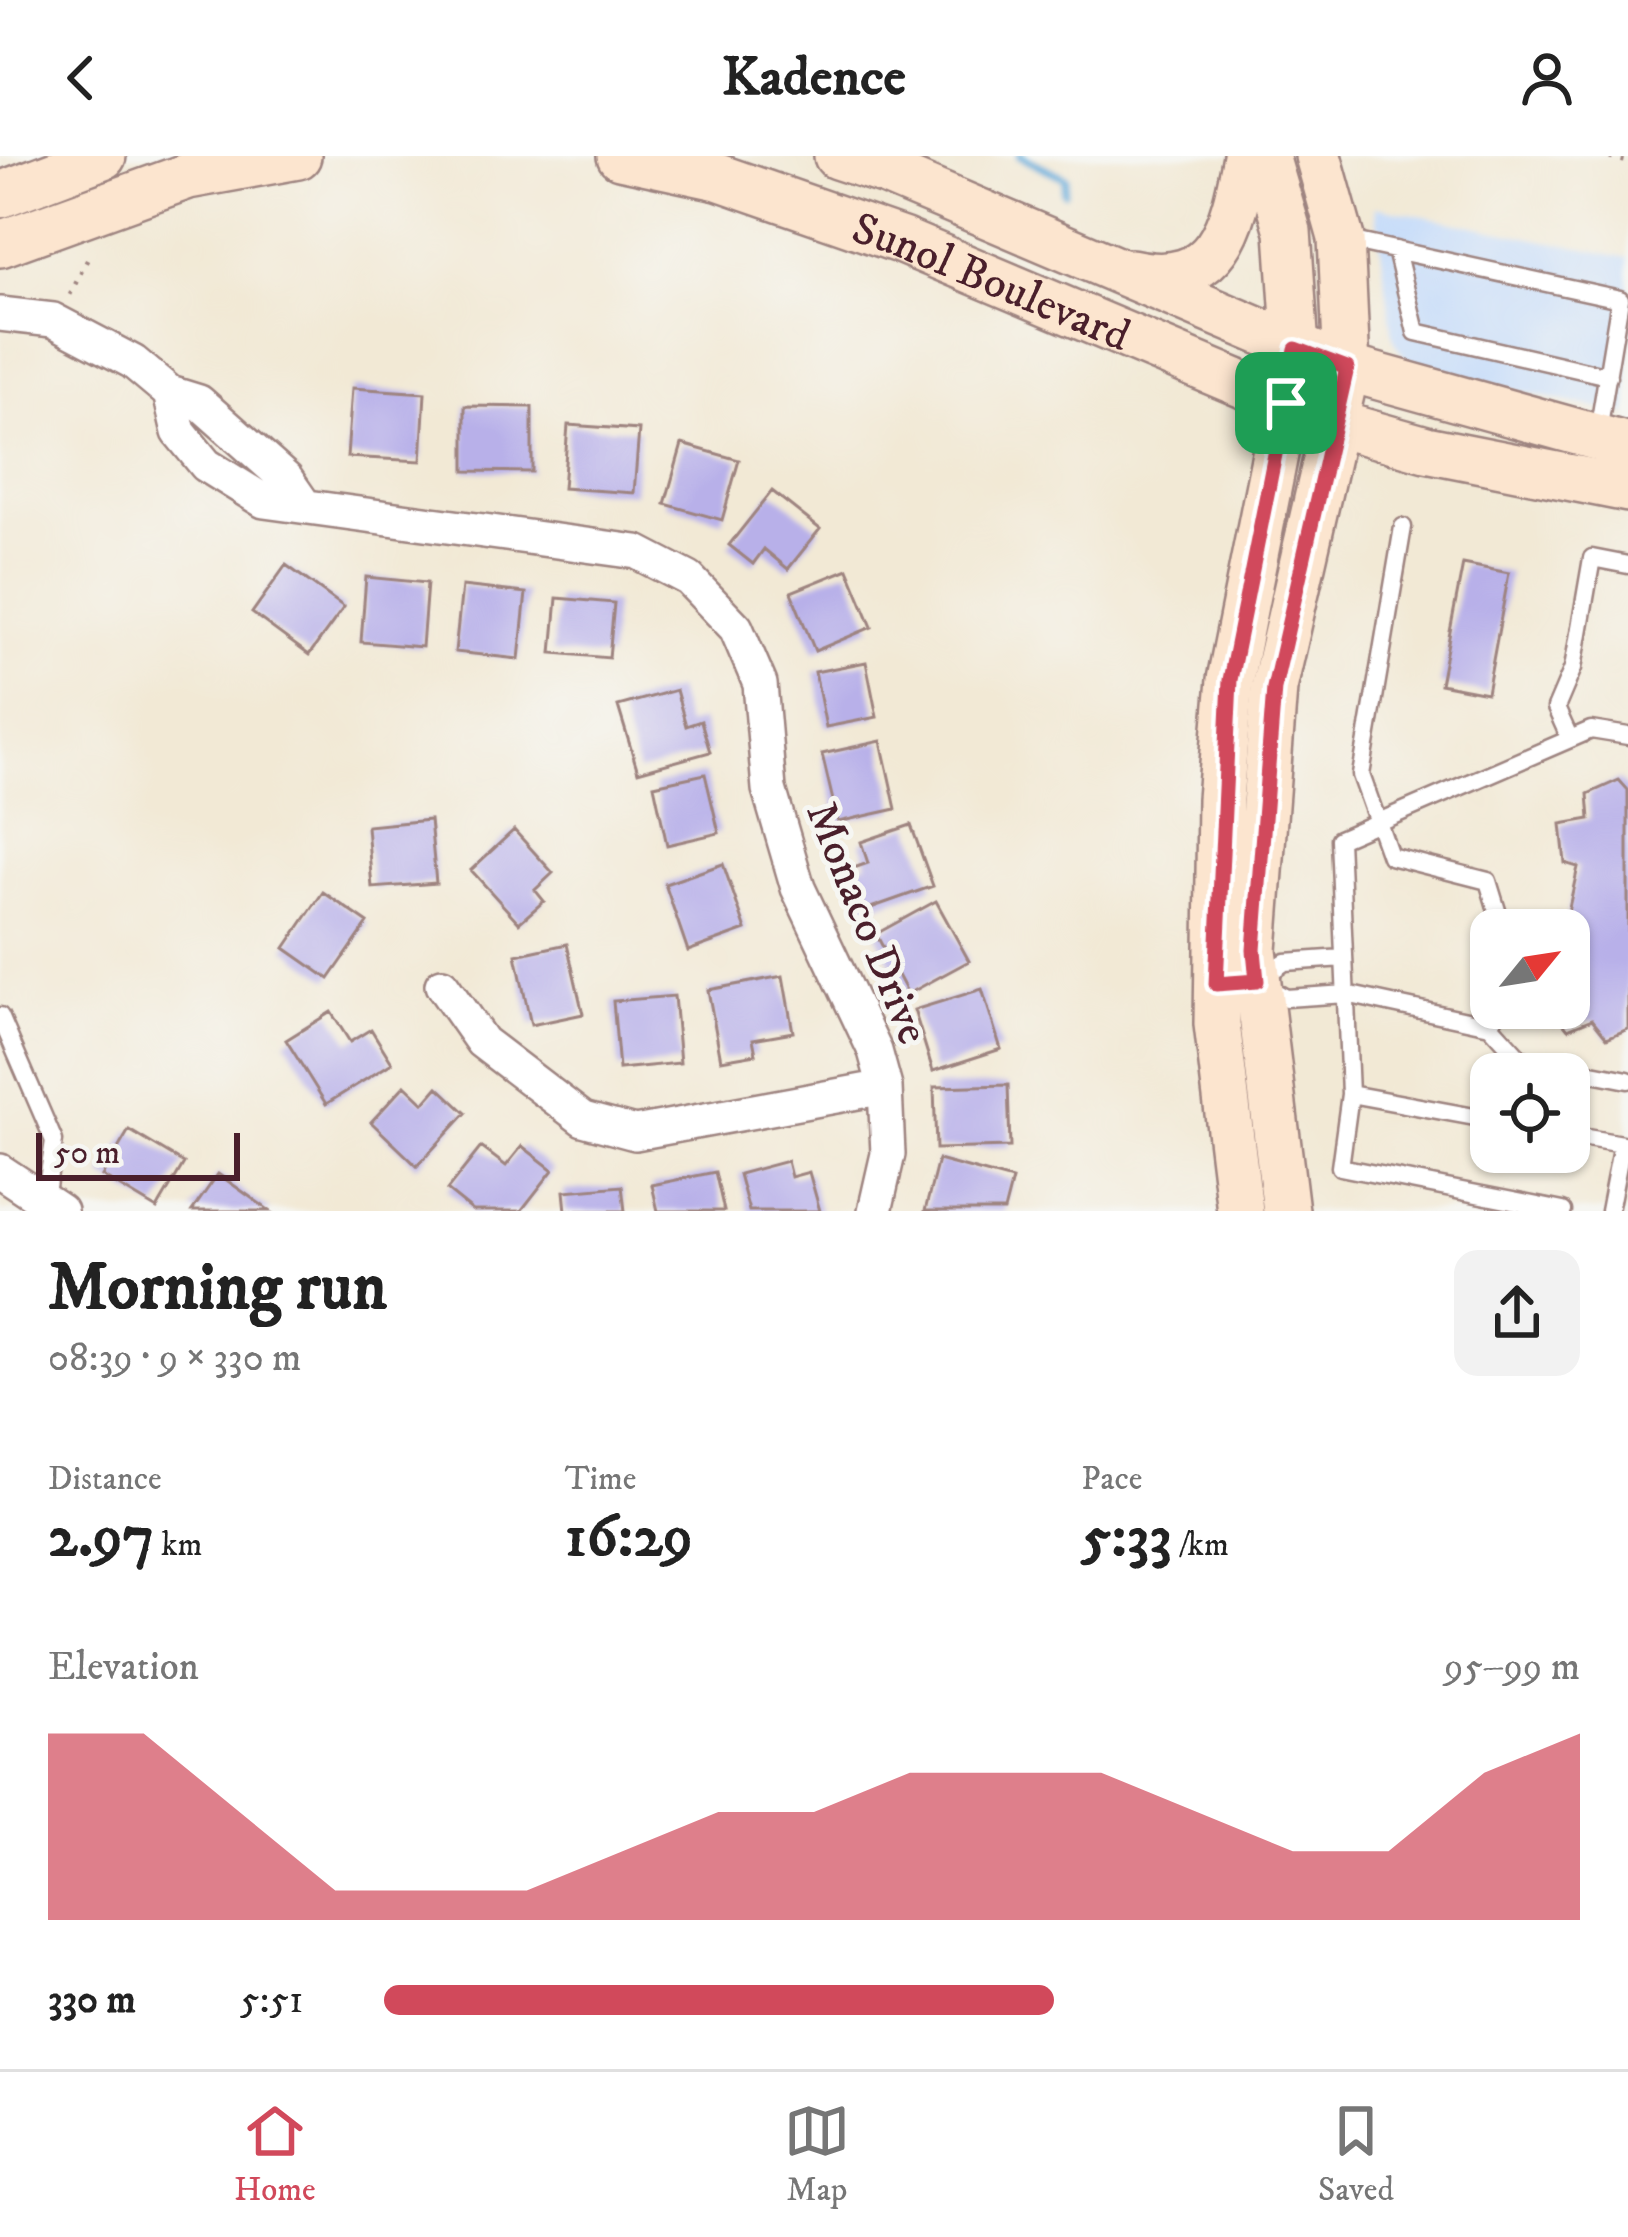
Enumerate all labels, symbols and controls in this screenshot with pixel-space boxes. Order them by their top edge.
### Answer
icon: back [48,45,114,111]
text: Kadence [722,45,906,112]
icon: person [1514,45,1580,111]
street label: Sunol Boulevard [845,201,1139,365]
pin [1235,352,1337,454]
icon: arrive [1253,370,1319,436]
street label: Monaco Drive [792,794,940,1052]
north arrow [1470,909,1590,1029]
map controls [1470,909,1590,1173]
button: locate [1470,1053,1590,1173]
scale bar [36,1127,240,1180]
text: 50 m [54,1133,120,1174]
text: Morning run [48,1248,387,1330]
button: share [1454,1250,1580,1376]
text: 08:39 · 9 × 330 m [48,1334,301,1383]
text: Distance [48,1459,162,1500]
text: Time [565,1459,636,1500]
text: Pace [1081,1459,1142,1500]
text: 2.97 [48,1500,154,1575]
text: 16:29 [565,1500,693,1575]
text: 5:33 [1081,1500,1172,1575]
text: km [154,1525,202,1566]
text: /km [1172,1525,1229,1566]
text: Elevation [48,1643,199,1692]
text: 95–99 m [1444,1643,1580,1692]
text: 330 m [48,1976,136,2025]
text: 5:51 [240,1976,303,2025]
tab: Home [234,2098,316,2211]
tab: Map [784,2098,850,2211]
tab: Saved [1318,2098,1394,2211]

